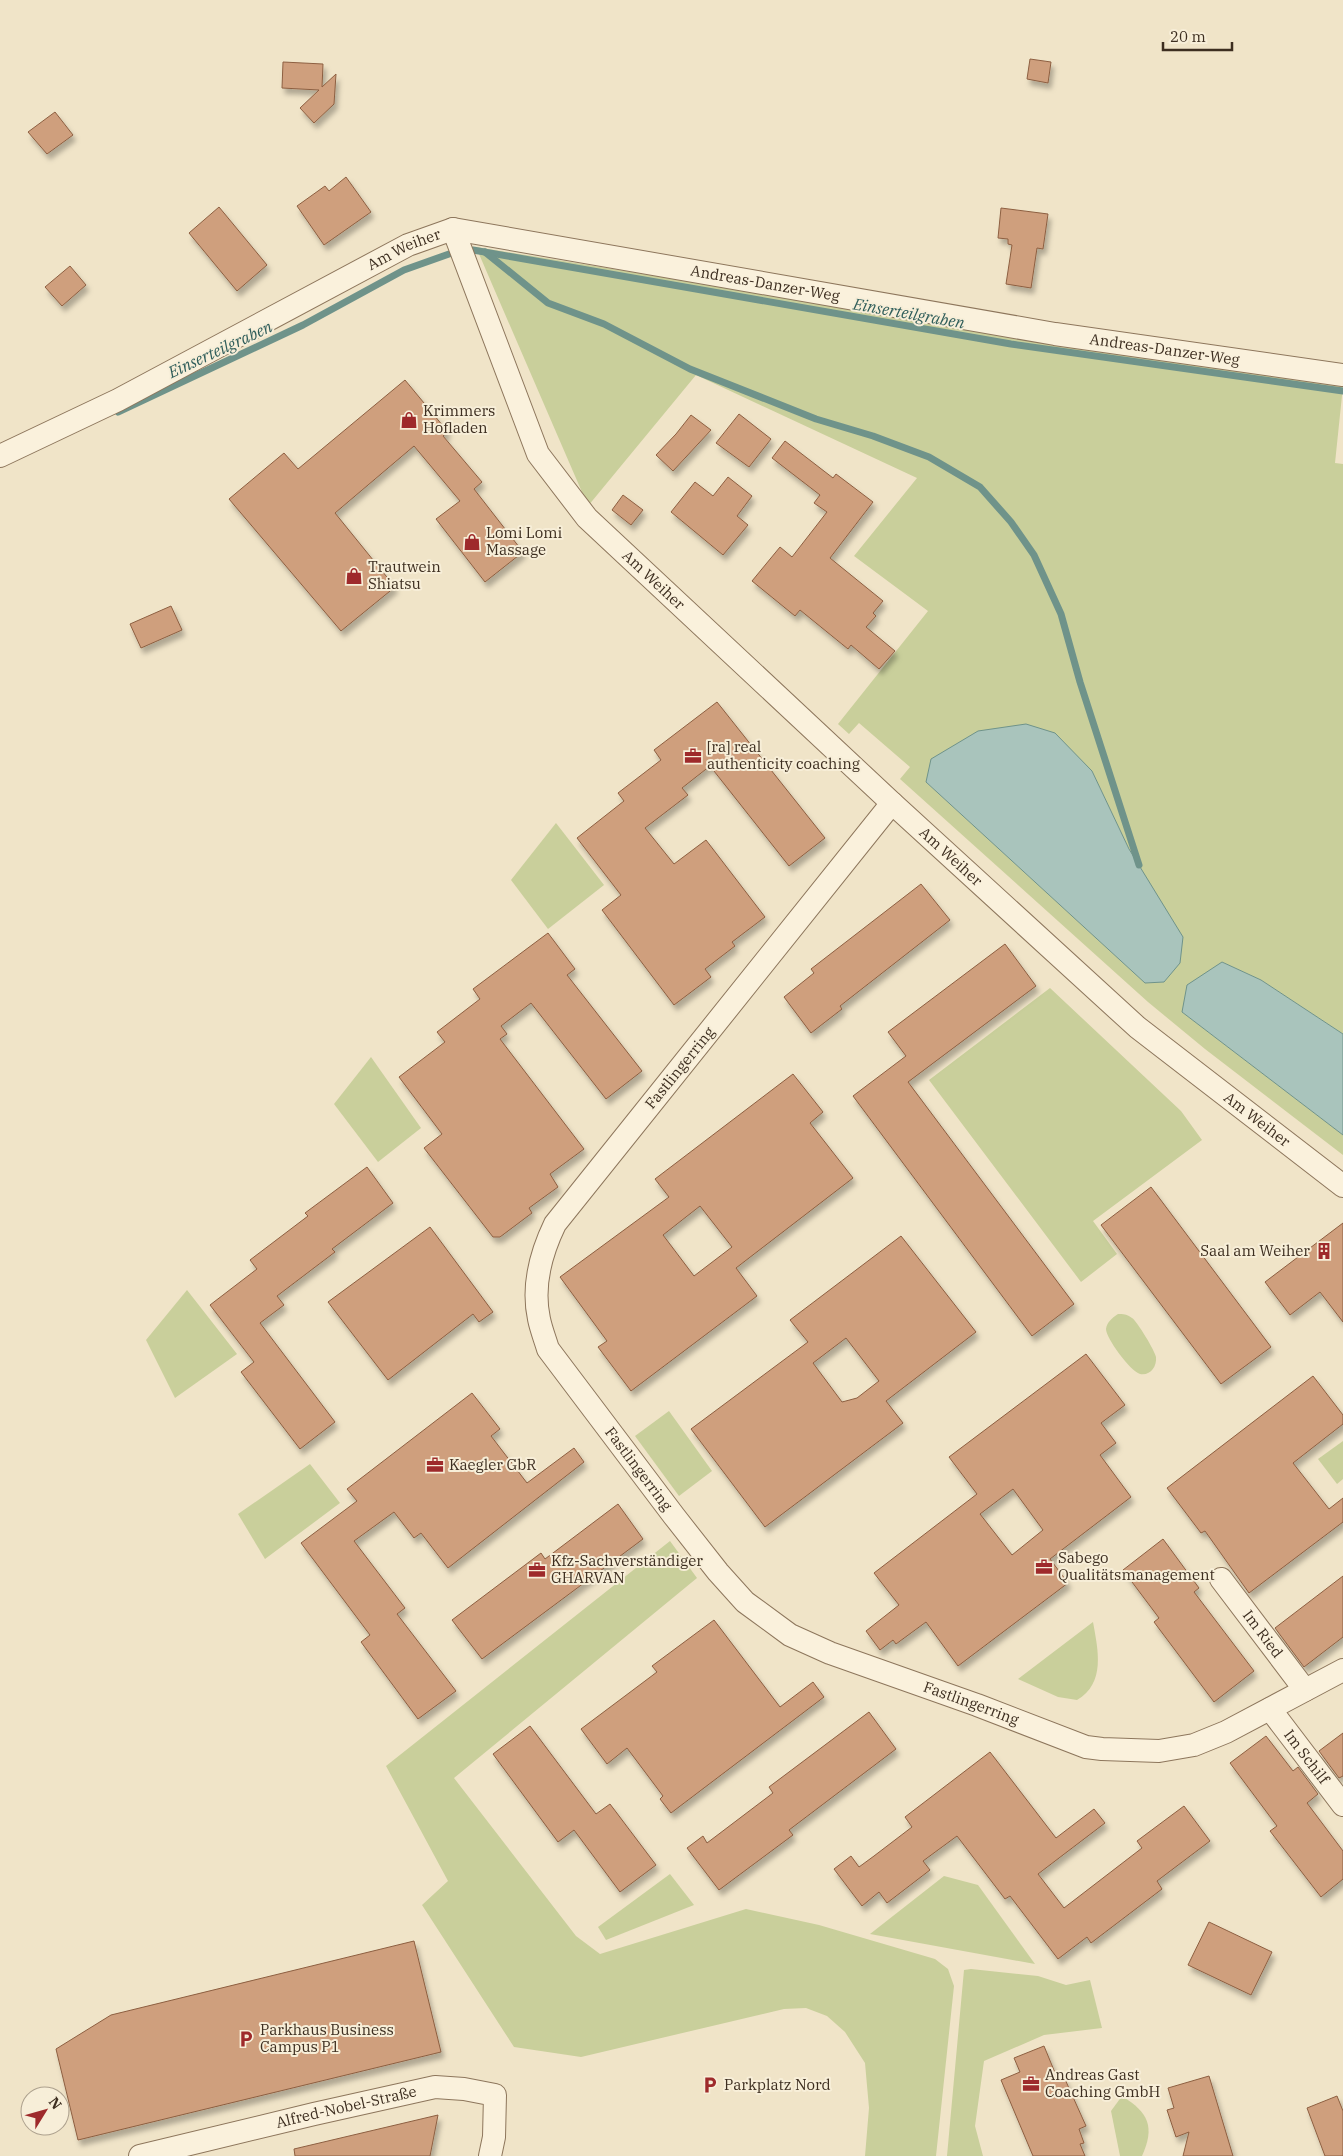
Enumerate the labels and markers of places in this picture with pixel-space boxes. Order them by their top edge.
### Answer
place label: Krimmers Hofladen [423,401,495,437]
shop icon: Krimmers Hofladen [399,410,419,430]
place label: Lomi Lomi Massage [486,523,563,559]
shop icon: Lomi Lomi Massage [462,532,482,552]
place label: Trautwein Shiatsu [368,557,441,593]
shop icon: Trautwein Shiatsu [344,566,364,586]
place label: [ra] real authenticity coaching [707,737,860,773]
office icon: [ra] real authenticity coaching [683,746,703,766]
place label: Saal am Weiher [1200,1241,1310,1260]
building icon: Saal am Weiher [1314,1241,1334,1261]
office icon: Kaegler GbR [425,1455,445,1475]
place label: Kaegler GbR [449,1455,536,1474]
place label: Sabego Qualitätsmanagement [1058,1548,1215,1584]
place label: Kfz-Sachverständiger GHARVAN [551,1551,703,1587]
office icon: Sabego Qualitätsmanagement [1034,1557,1054,1577]
office icon: Kfz-Sachverständiger GHARVAN [527,1560,547,1580]
place label: Parkhaus Business Campus P1 [260,2020,394,2056]
parking icon: Parkhaus Business Campus P1 [236,2029,256,2049]
place label: Andreas Gast Coaching GmbH [1045,2065,1160,2101]
office icon: Andreas Gast Coaching GmbH [1021,2074,1041,2094]
parking icon: Parkplatz Nord [700,2075,720,2095]
place label: Parkplatz Nord [724,2075,831,2094]

